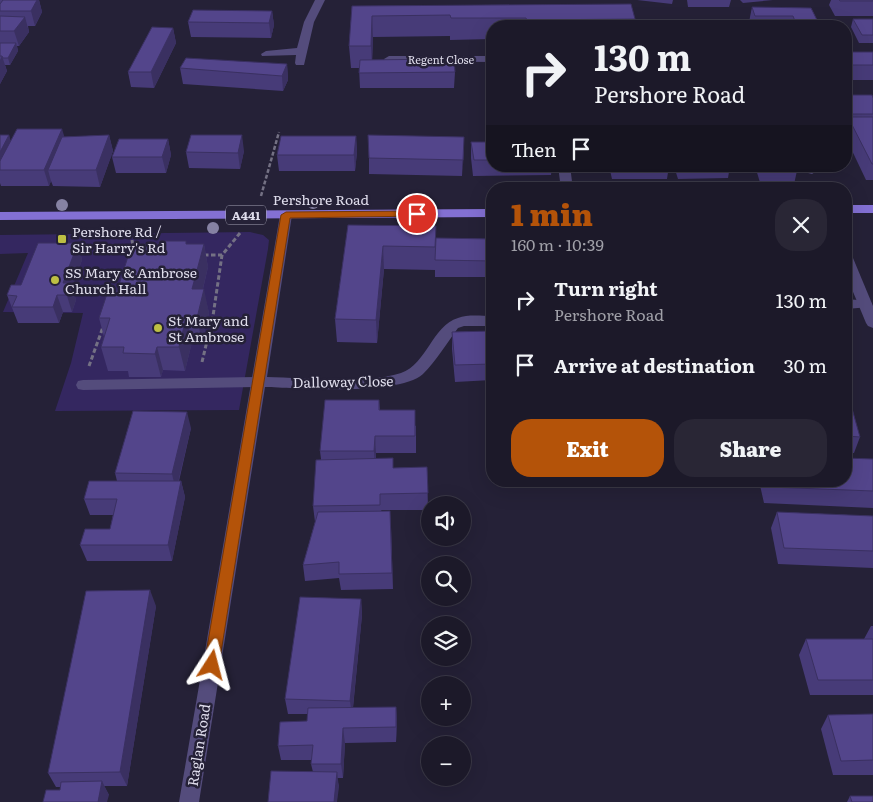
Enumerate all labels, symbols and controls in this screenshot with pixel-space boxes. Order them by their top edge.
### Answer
text: 130 m [594,30,691,82]
icon: right [511,40,576,105]
street label: Regent Close [408,51,475,67]
text: Pershore Road [594,77,745,110]
text: Then [511,135,557,163]
icon: arrive [567,135,595,163]
street label: Pershore Road [273,189,370,209]
text: 1 min [511,191,593,235]
pin [396,193,438,235]
button: close [775,199,827,251]
icon: arrive [403,200,431,228]
road number: A441 [226,206,266,224]
place label: Pershore Rd / Sir Harry's Rd [72,221,166,257]
text: 160 m · 10:39 [511,232,604,256]
marker: Pershore Rd / Sir Harry's Rd [56,233,68,245]
place label: SS Mary & Ambrose Church Hall [65,262,197,298]
marker: SS Mary & Ambrose Church Hall [49,274,61,286]
text: Turn right [554,274,658,302]
icon: right [511,286,539,314]
text: 130 m [776,286,827,314]
text: Pershore Road [554,302,664,326]
place label: St Mary and St Ambrose [168,310,249,346]
marker: St Mary and St Ambrose [152,322,164,334]
icon: arrive [511,351,539,379]
text: Arrive at destination [554,351,755,379]
text: 30 m [783,351,827,379]
street label: Dalloway Close [292,370,394,392]
button: Exit [511,419,664,477]
button: Share [674,419,827,477]
map controls [421,496,471,786]
button: sound [421,496,471,546]
button: search [421,556,471,606]
button: layers [421,616,471,666]
position arrow [185,638,237,690]
button: + [421,676,471,726]
street label: Raglan Road [182,702,214,788]
button: − [421,736,471,786]

